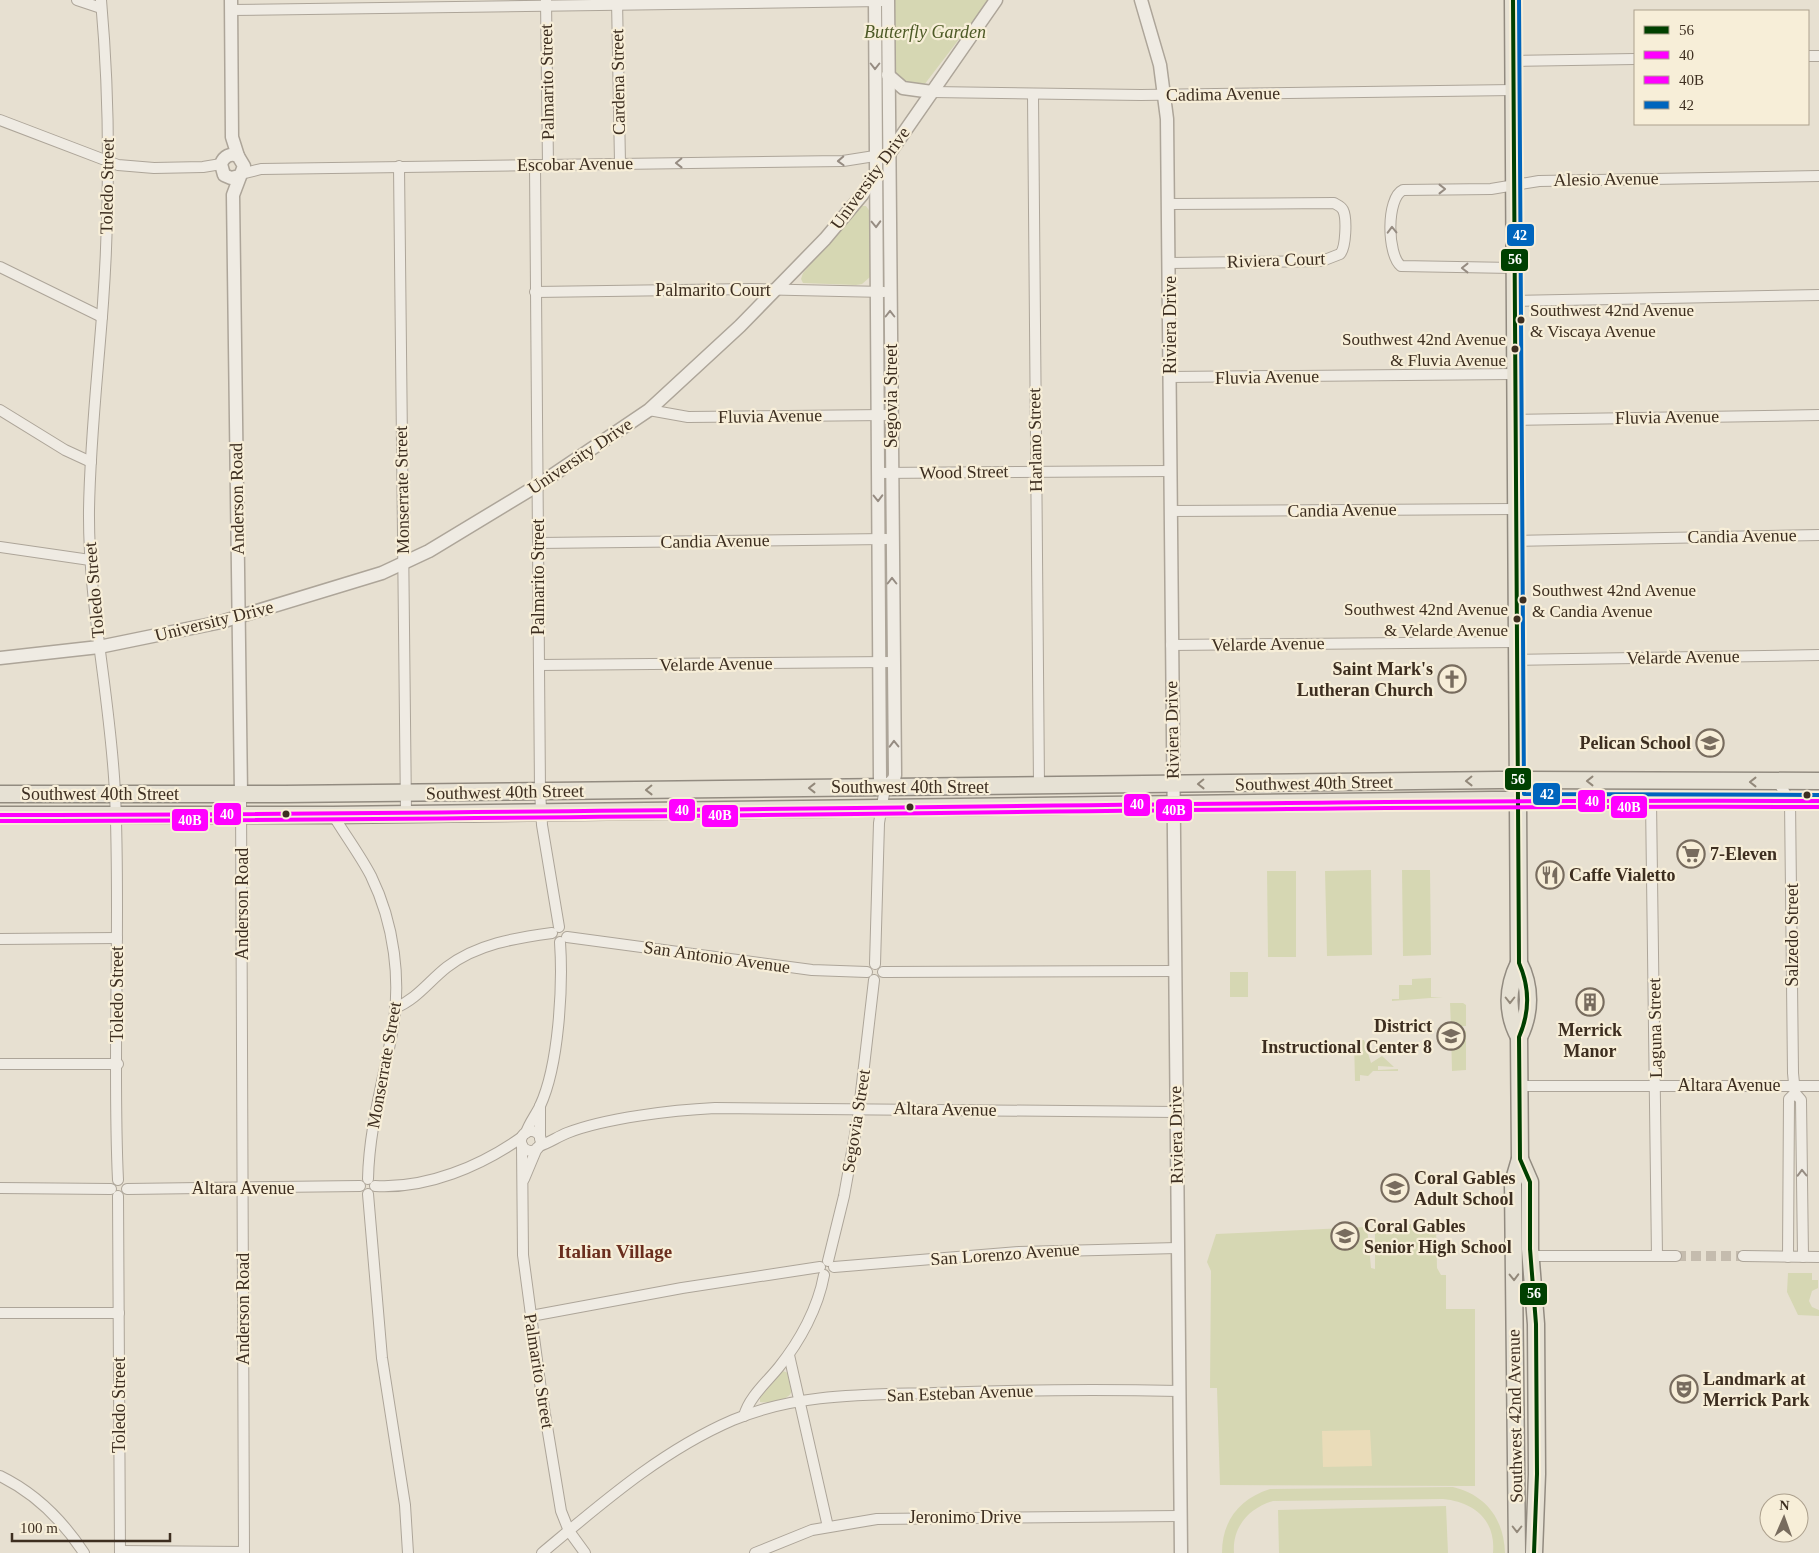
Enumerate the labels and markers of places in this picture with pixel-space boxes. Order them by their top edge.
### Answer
place label: Southwest 42nd Avenue & Viscaya Avenue [1530,301,1694,341]
marker: Southwest 42nd Avenue & Viscaya Avenue [1516,315,1526,325]
place label: Southwest 42nd Avenue & Fluvia Avenue [1342,330,1506,370]
marker: Southwest 42nd Avenue & Fluvia Avenue [1510,344,1520,354]
place label: Southwest 42nd Avenue & Candia Avenue [1532,581,1696,621]
marker: Southwest 42nd Avenue & Candia Avenue [1518,595,1528,605]
place label: Southwest 42nd Avenue & Velarde Avenue [1344,600,1508,640]
marker: Southwest 42nd Avenue & Velarde Avenue [1512,614,1522,624]
place label: Saint Mark's Lutheran Church [1297,659,1433,700]
church icon: Saint Mark's Lutheran Church [1437,664,1467,694]
school or university icon: Pelican School [1695,728,1725,758]
place label: Pelican School [1580,733,1691,753]
unlabelled marker [1802,790,1812,800]
unlabelled marker [905,802,915,812]
unlabelled marker [281,809,291,819]
supermarket icon: 7-Eleven [1676,839,1706,869]
place label: 7-Eleven [1710,844,1777,864]
restaurant icon: Caffe Vialetto [1535,860,1565,890]
place label: Caffe Vialetto [1569,865,1675,885]
building icon: Merrick Manor [1575,987,1605,1017]
place label: District Instructional Center 8 [1261,1016,1432,1057]
place label: Merrick Manor [1558,1020,1622,1061]
school or university icon: District Instructional Center 8 [1436,1021,1466,1051]
place label: Coral Gables Adult School [1414,1168,1516,1209]
school or university icon: Coral Gables Adult School [1380,1173,1410,1203]
place label: Coral Gables Senior High School [1364,1216,1512,1257]
school or university icon: Coral Gables Senior High School [1330,1221,1360,1251]
place label: Landmark at Merrick Park [1703,1369,1809,1410]
theatre icon: Landmark at Merrick Park [1669,1374,1699,1404]

